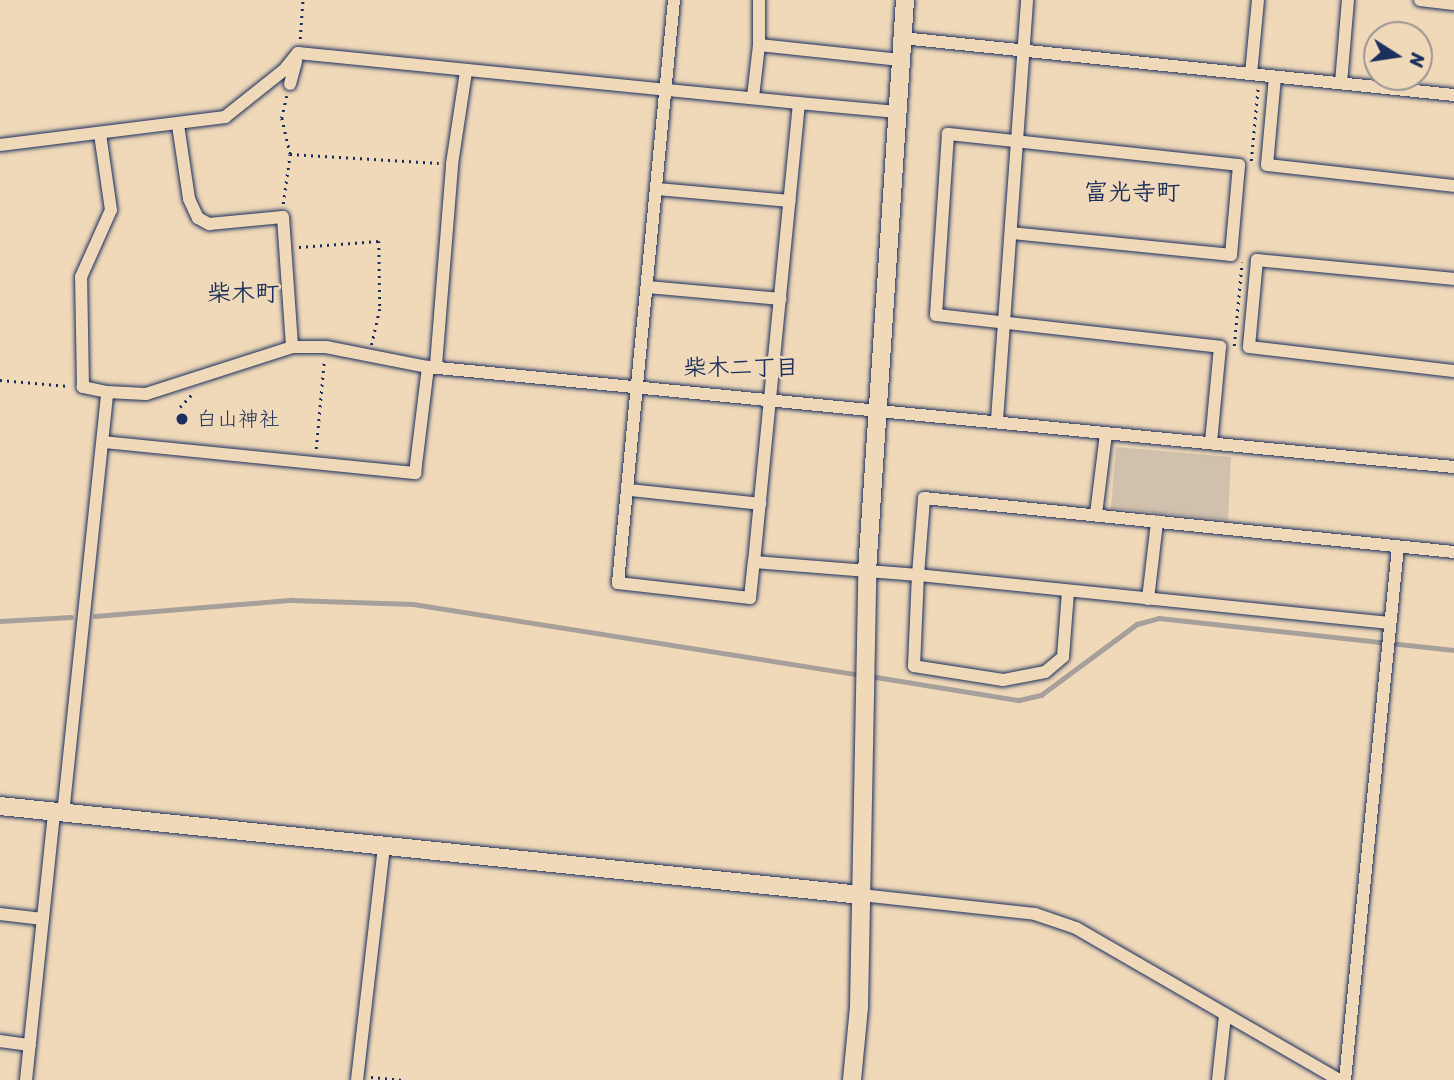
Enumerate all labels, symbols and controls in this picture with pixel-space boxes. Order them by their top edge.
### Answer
north arrow [1363,21,1433,91]
text: N [1400,50,1435,70]
district label: 富光寺町 [1084,179,1180,207]
district label: 柴木町 [207,280,279,308]
district label: 柴木二丁目 [684,354,798,382]
place label: 白山神社 [196,406,280,432]
marker: 白山神社 [174,411,190,427]

